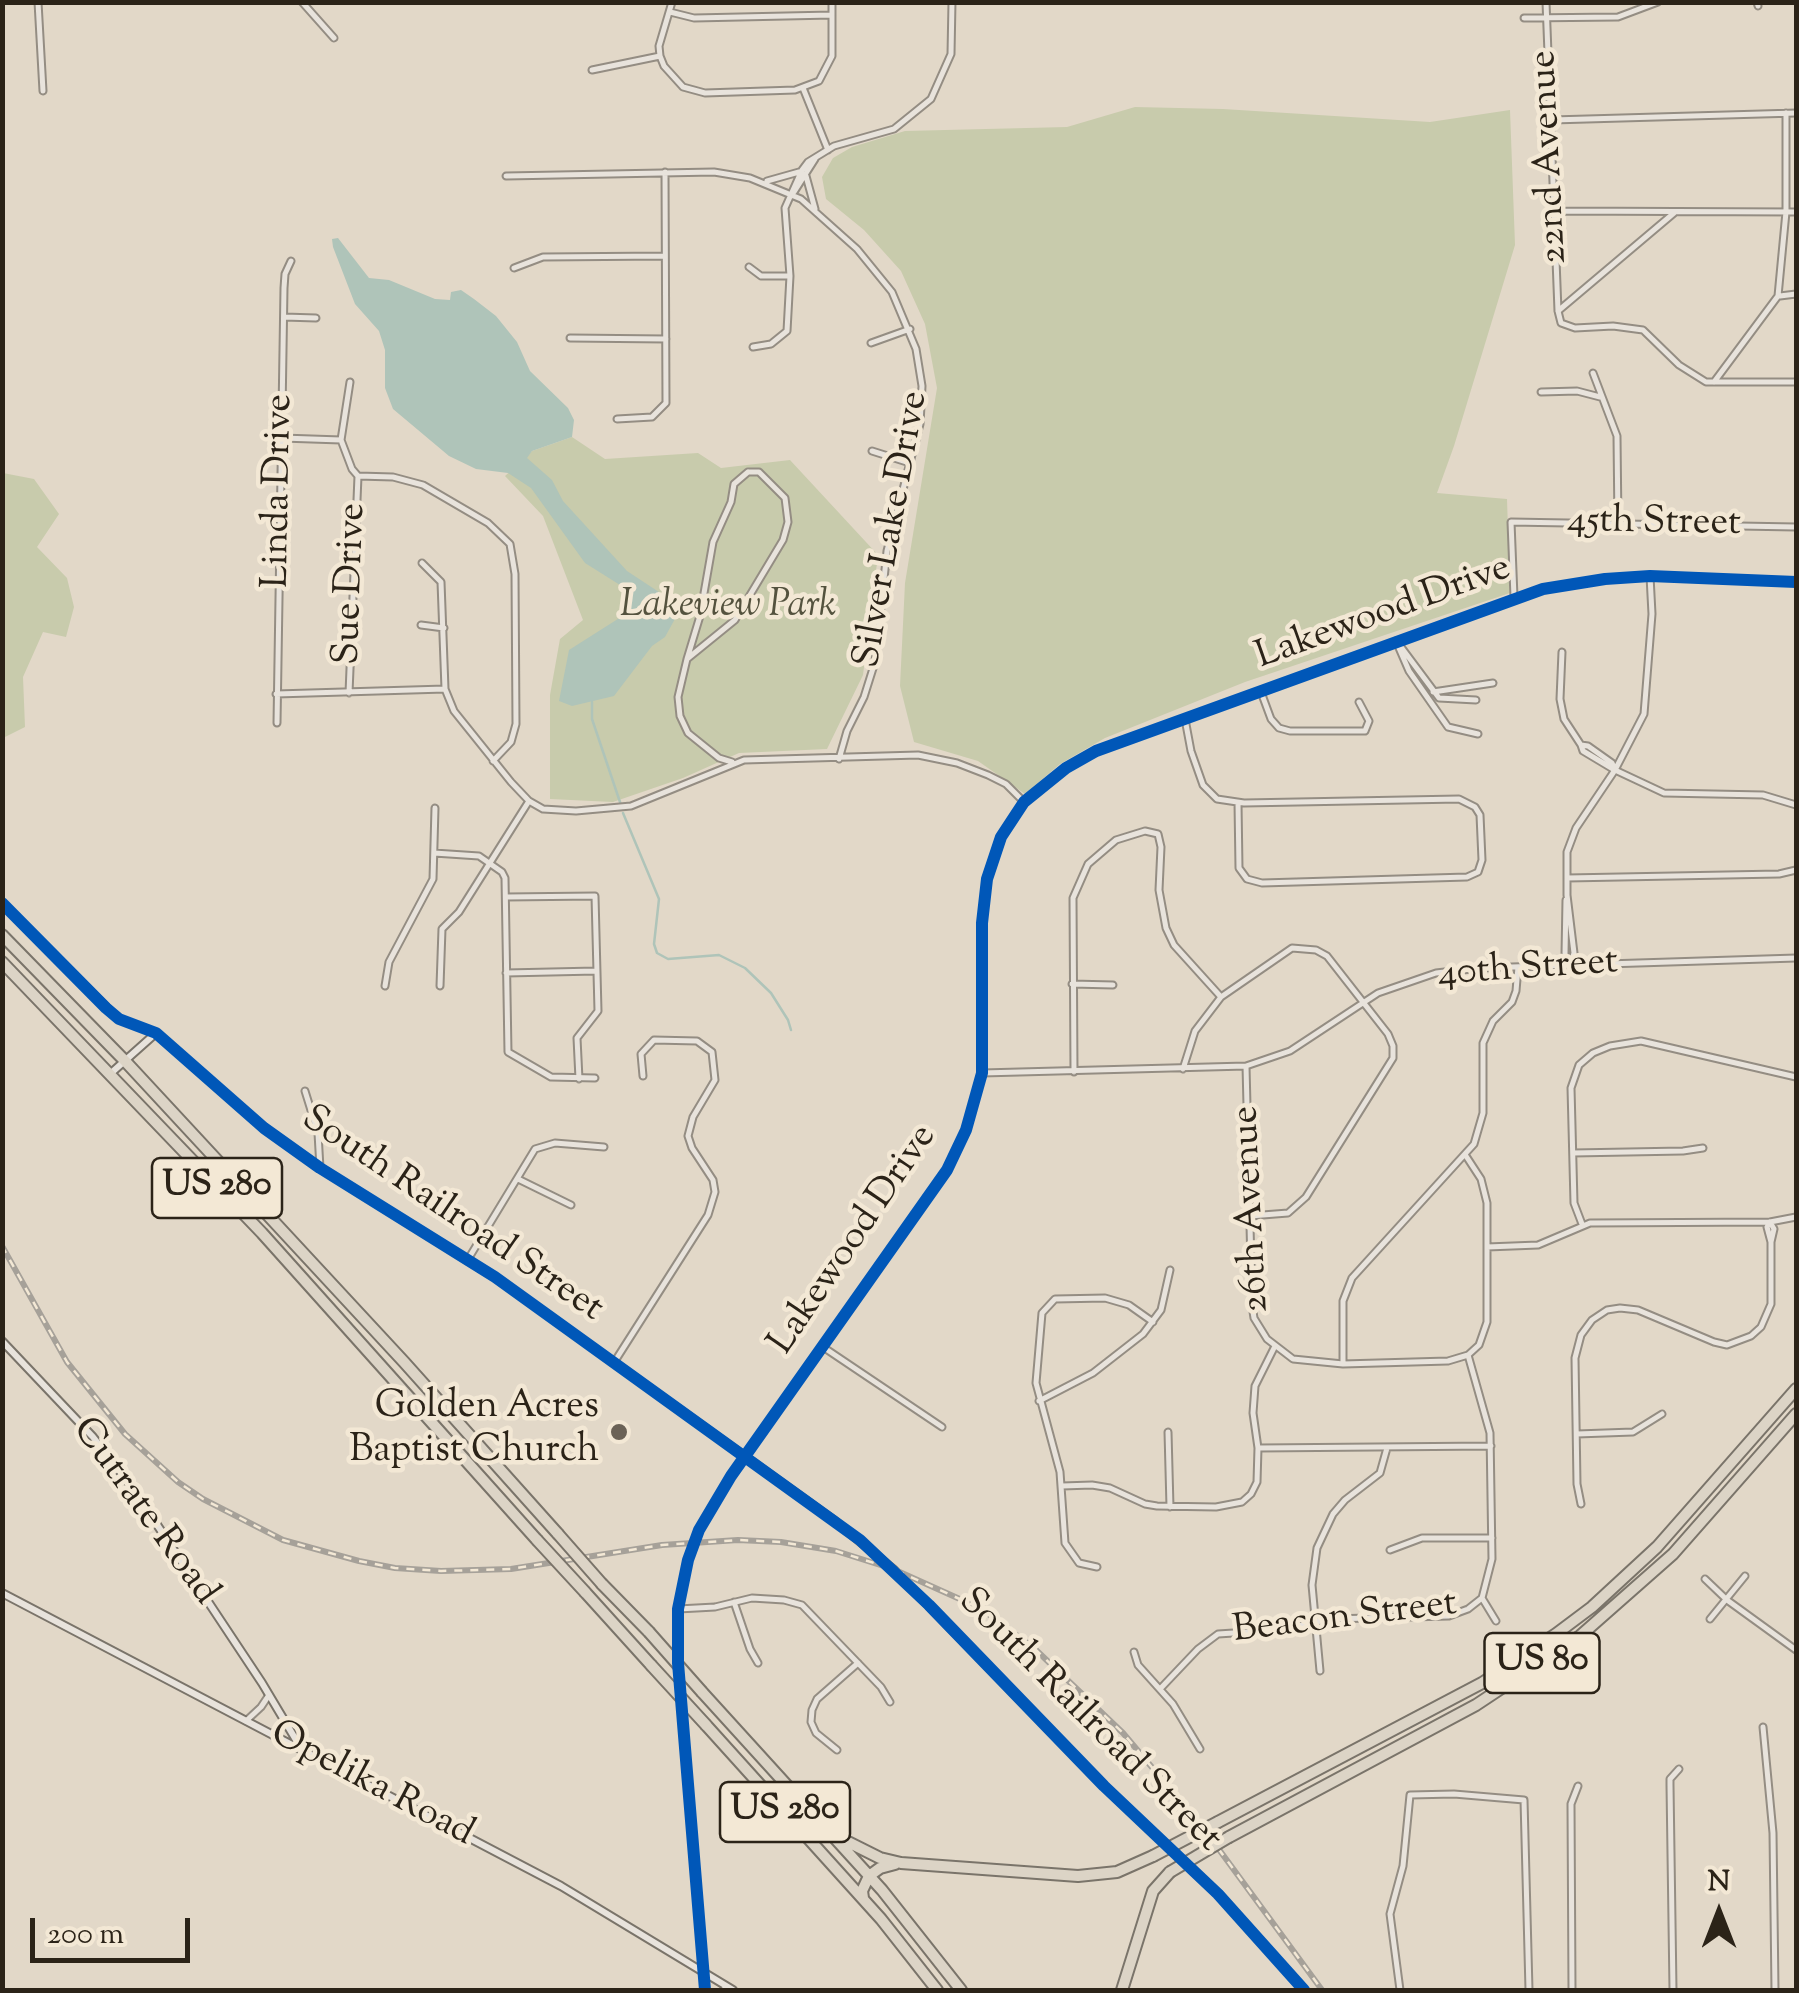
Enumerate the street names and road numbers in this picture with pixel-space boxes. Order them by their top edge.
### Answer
street label: 22nd Avenue [1524,49,1580,265]
street label: Silver Lake Drive [847,388,941,672]
street label: Linda Drive [257,393,305,589]
street label: 45th Street [1567,501,1741,549]
street label: Sue Drive [327,502,379,666]
street label: Lakewood Drive [1251,548,1517,682]
street label: 40th Street [1437,942,1619,1000]
street label: South Railroad Street [291,1098,611,1334]
street label: 26th Avenue [1226,1105,1282,1313]
street label: Lakewood Drive [761,1117,949,1365]
road number: US 280 [152,1158,282,1218]
street label: Cutrate Road [60,1410,226,1616]
street label: South Railroad Street [947,1581,1229,1863]
street label: Beacon Street [1230,1584,1460,1656]
road number: US 80 [1484,1633,1600,1693]
street label: Opelika Road [261,1713,481,1859]
road number: US 280 [720,1782,850,1842]

